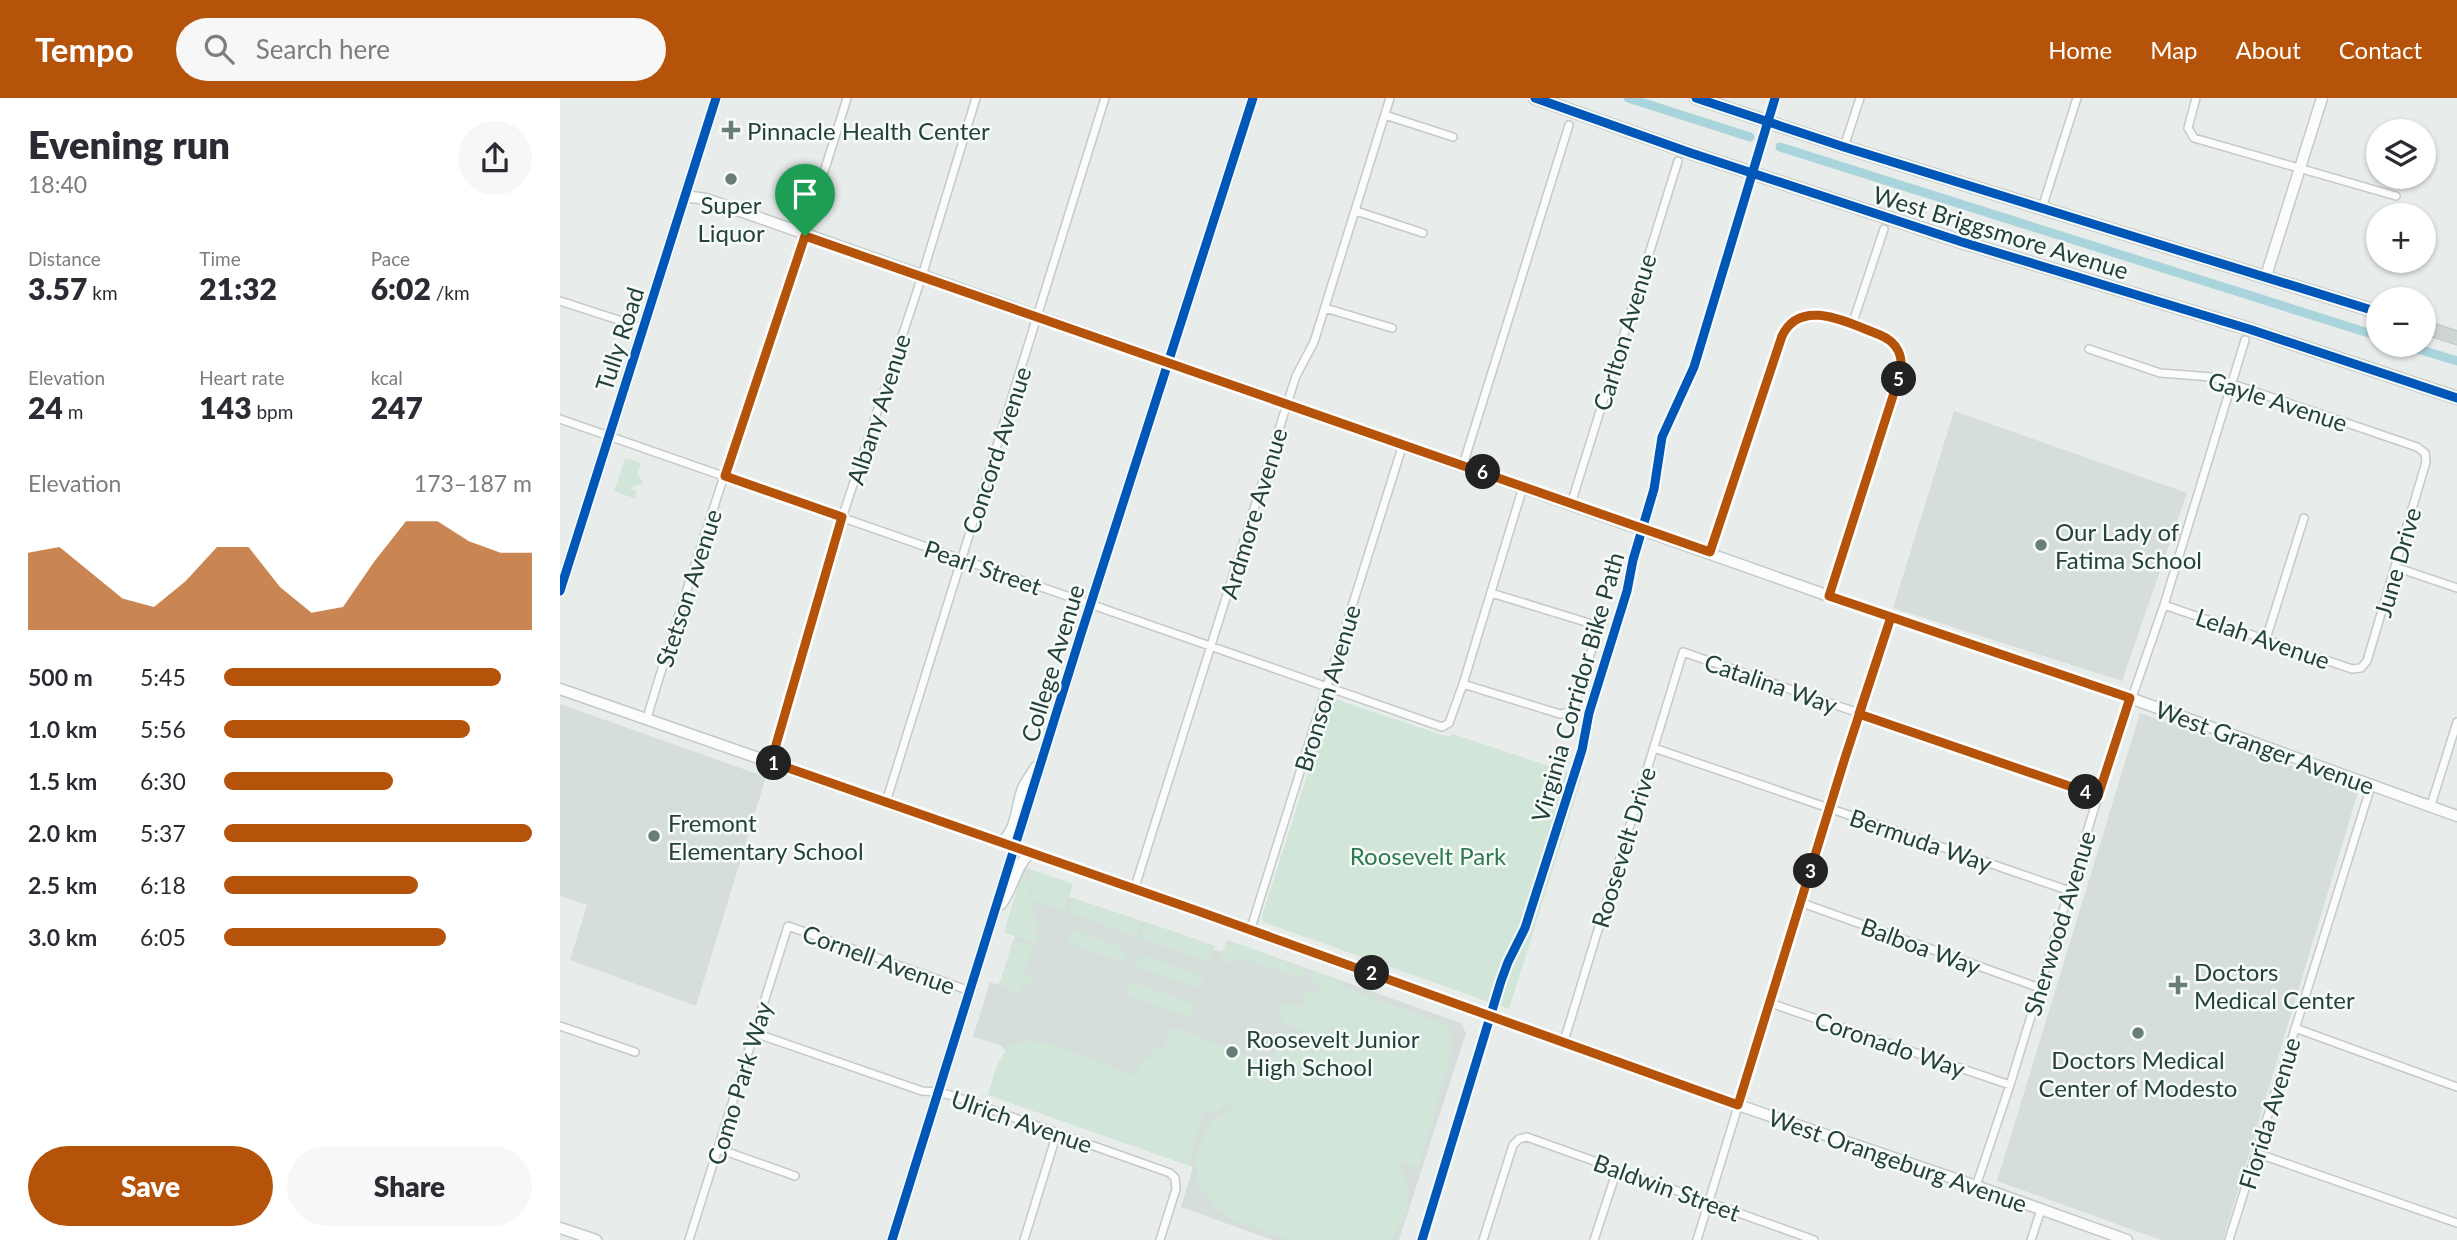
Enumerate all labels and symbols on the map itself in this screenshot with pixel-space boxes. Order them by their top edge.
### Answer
place label: Pinnacle Health Center [747,116,990,145]
marker: Pinnacle Health Center [721,120,741,140]
pin [775,164,835,236]
marker: Super Liquor [723,171,739,187]
street label: West Briggsmore Avenue [1870,179,2132,285]
place label: Super Liquor [697,190,765,247]
street label: Carlton Avenue [1586,250,1662,414]
street label: Tully Road [589,283,649,395]
street label: Albany Avenue [840,330,916,488]
pin: 5 [1882,362,1916,396]
street label: Concord Avenue [955,363,1037,537]
street label: Gayle Avenue [2205,365,2351,437]
street label: Ardmore Avenue [1213,424,1293,602]
pin: 6 [1466,454,1500,490]
street label: June Drive [2368,504,2426,620]
street label: Stetson Avenue [649,505,727,671]
place label: Our Lady of Fatima School [2055,517,2202,574]
street label: Pearl Street [921,533,1046,601]
marker: Our Lady of Fatima School [2033,537,2049,553]
street label: Virginia Corridor Bike Path [1525,549,1629,825]
street label: College Avenue [1014,581,1090,745]
street label: Bronson Avenue [1288,601,1366,775]
street label: Lelah Avenue [2192,602,2334,674]
street label: Catalina Way [1701,647,1842,719]
street label: West Granger Avenue [2152,694,2378,800]
pin: 1 [756,746,792,780]
street label: Roosevelt Drive [1585,763,1661,931]
pin: 4 [2068,774,2104,810]
street label: Bermuda Way [1846,802,1997,878]
place label: Fremont Elementary School [668,808,864,865]
street label: Sherwood Avenue [2017,827,2101,1019]
marker: Fremont Elementary School [646,828,662,844]
park label: Roosevelt Park [1350,841,1507,870]
pin: 3 [1794,854,1828,888]
street label: Balboa Way [1857,911,1985,981]
street label: Cornell Avenue [799,918,959,1000]
pin: 2 [1354,956,1390,990]
place label: Doctors Medical Center [2194,957,2355,1014]
marker: Doctors Medical Center [2168,975,2188,995]
street label: Como Park Way [700,997,778,1168]
street label: Coronado Way [1811,1005,1970,1083]
place label: Roosevelt Junior High School [1246,1024,1420,1081]
marker: Doctors Medical Center of Modesto [2130,1025,2146,1041]
street label: Florida Avenue [2232,1034,2306,1192]
marker: Roosevelt Junior High School [1224,1044,1240,1060]
place label: Doctors Medical Center of Modesto [2039,1045,2237,1102]
street label: Ulrich Avenue [948,1083,1096,1159]
street label: West Orangeburg Avenue [1765,1102,2031,1218]
street label: Baldwin Street [1590,1147,1745,1227]

